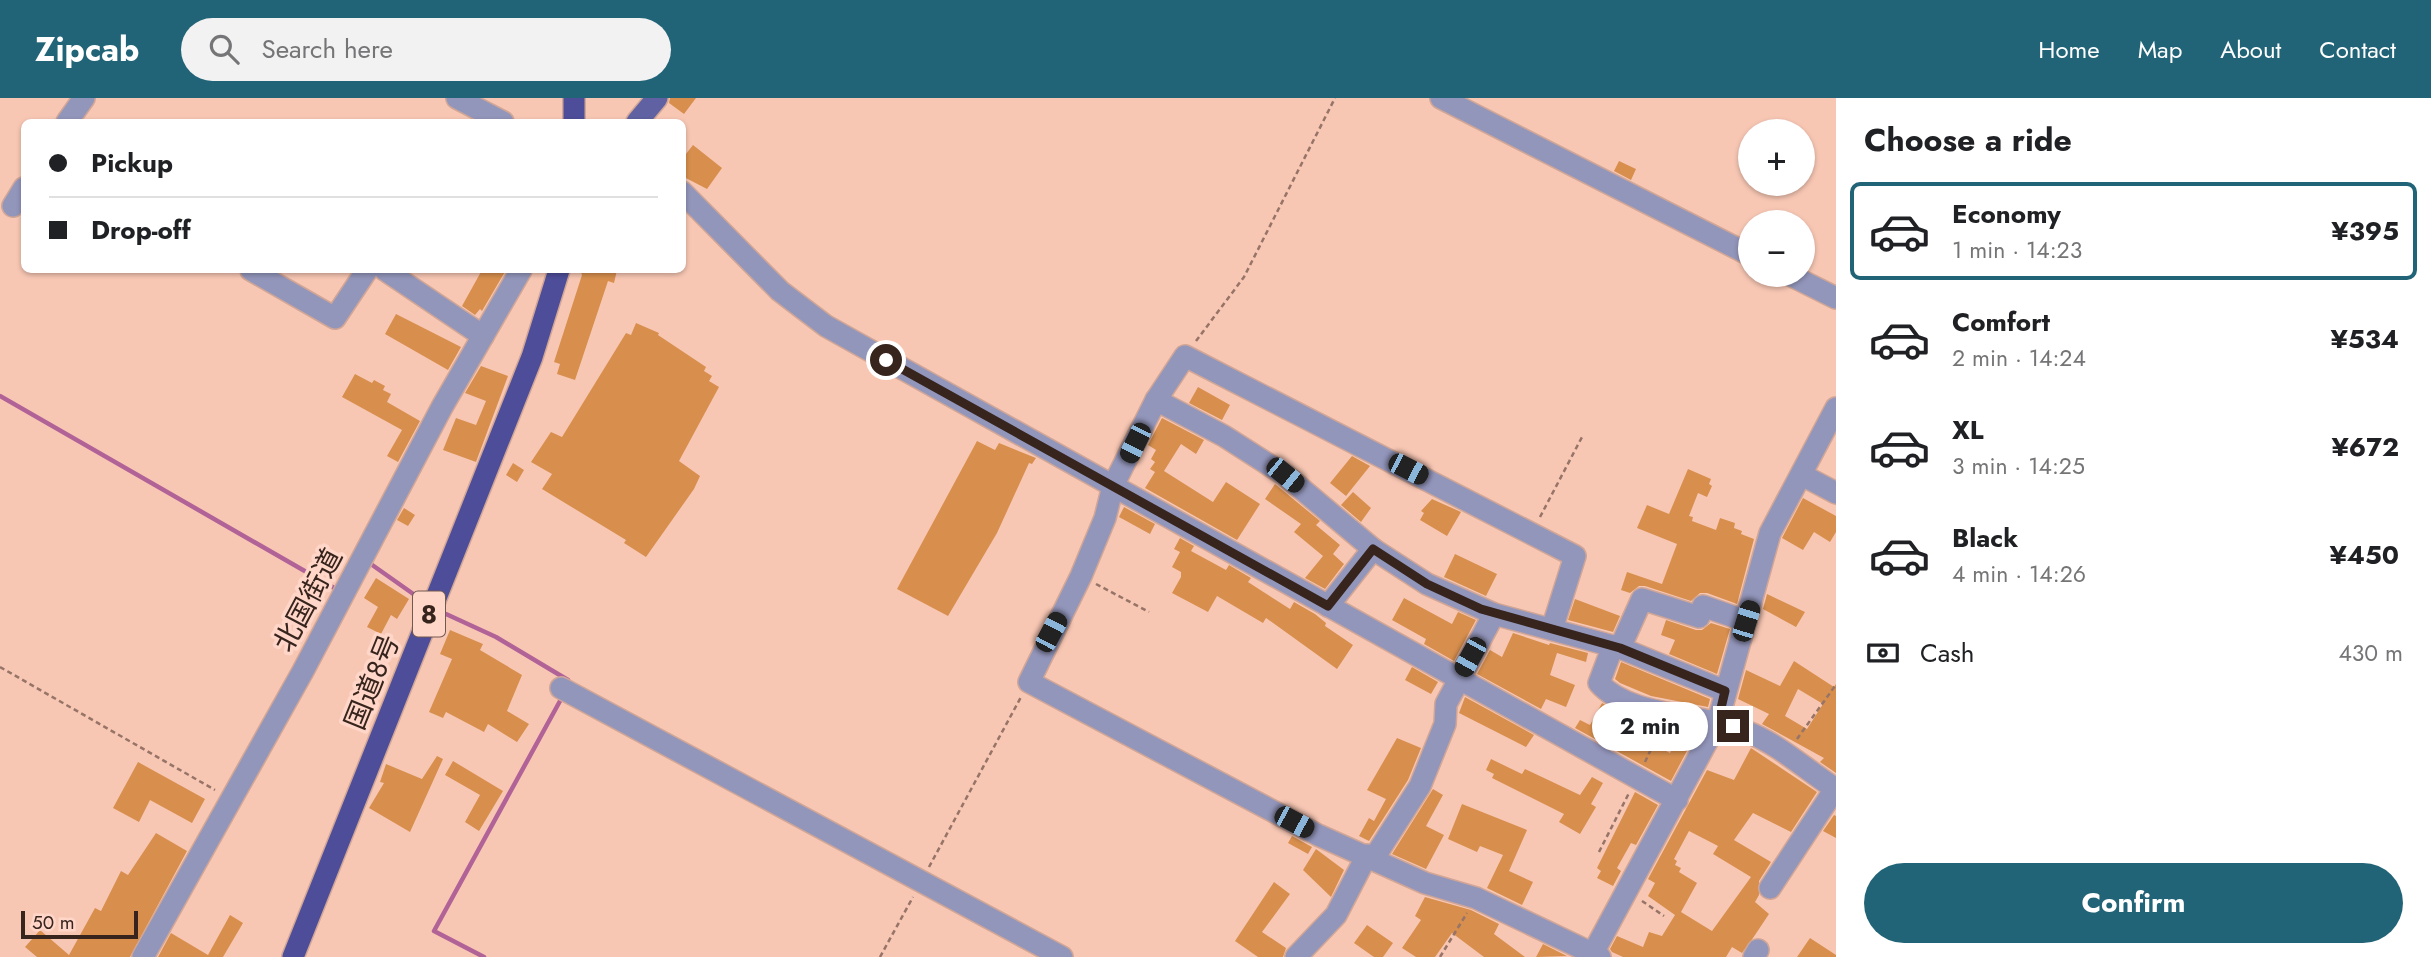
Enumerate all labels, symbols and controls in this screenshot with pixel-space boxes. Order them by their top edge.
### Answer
search box [181,18,671,81]
text: Zipcab [35,26,139,73]
icon: search [205,30,243,68]
text: Search here [261,30,393,68]
text: Home [2038,32,2100,67]
text: Map [2138,32,2182,67]
text: About [2220,32,2281,67]
text: Contact [2319,32,2396,67]
text: Choose a ride [1864,117,2072,163]
map controls [1738,119,1815,287]
button: + [1738,119,1815,196]
text: Pickup [91,144,173,182]
text: Economy [1952,195,2061,233]
icon: car [1868,200,1931,263]
button: − [1738,210,1815,287]
text: Drop-off [91,211,191,249]
text: ¥395 [2331,212,2399,250]
text: 1 min · 14:23 [1952,233,2082,267]
text: Comfort [1952,303,2050,341]
icon: car [1868,308,1931,371]
text: ¥534 [2331,320,2399,358]
text: 2 min · 14:24 [1952,341,2086,375]
route start [870,344,902,376]
text: XL [1952,411,1984,449]
icon: car [1868,416,1931,479]
car [1117,420,1154,466]
text: ¥672 [2331,428,2399,466]
text: 3 min · 14:25 [1952,449,2085,483]
car [1385,450,1432,488]
car [1263,454,1308,496]
text: Black [1952,519,2018,557]
icon: car [1868,524,1931,587]
text: ¥450 [2329,536,2399,574]
street label: 北国街道 [264,541,352,659]
text: 4 min · 14:26 [1952,557,2086,591]
road number: 8 [413,592,445,636]
car [1730,598,1763,644]
car [1032,609,1071,655]
street label: 国道8号 [334,628,410,736]
car [1451,634,1490,680]
icon: cash [1864,634,1902,672]
text: Cash [1920,634,1974,672]
text: 430 m [2338,636,2403,670]
callout: 2 min [1593,702,1708,750]
text: 2 min [1620,709,1680,743]
route end [1717,710,1749,742]
car [1271,803,1318,841]
button: Confirm [1864,863,2403,943]
scale bar [21,908,138,940]
text: 50 m [32,909,75,936]

